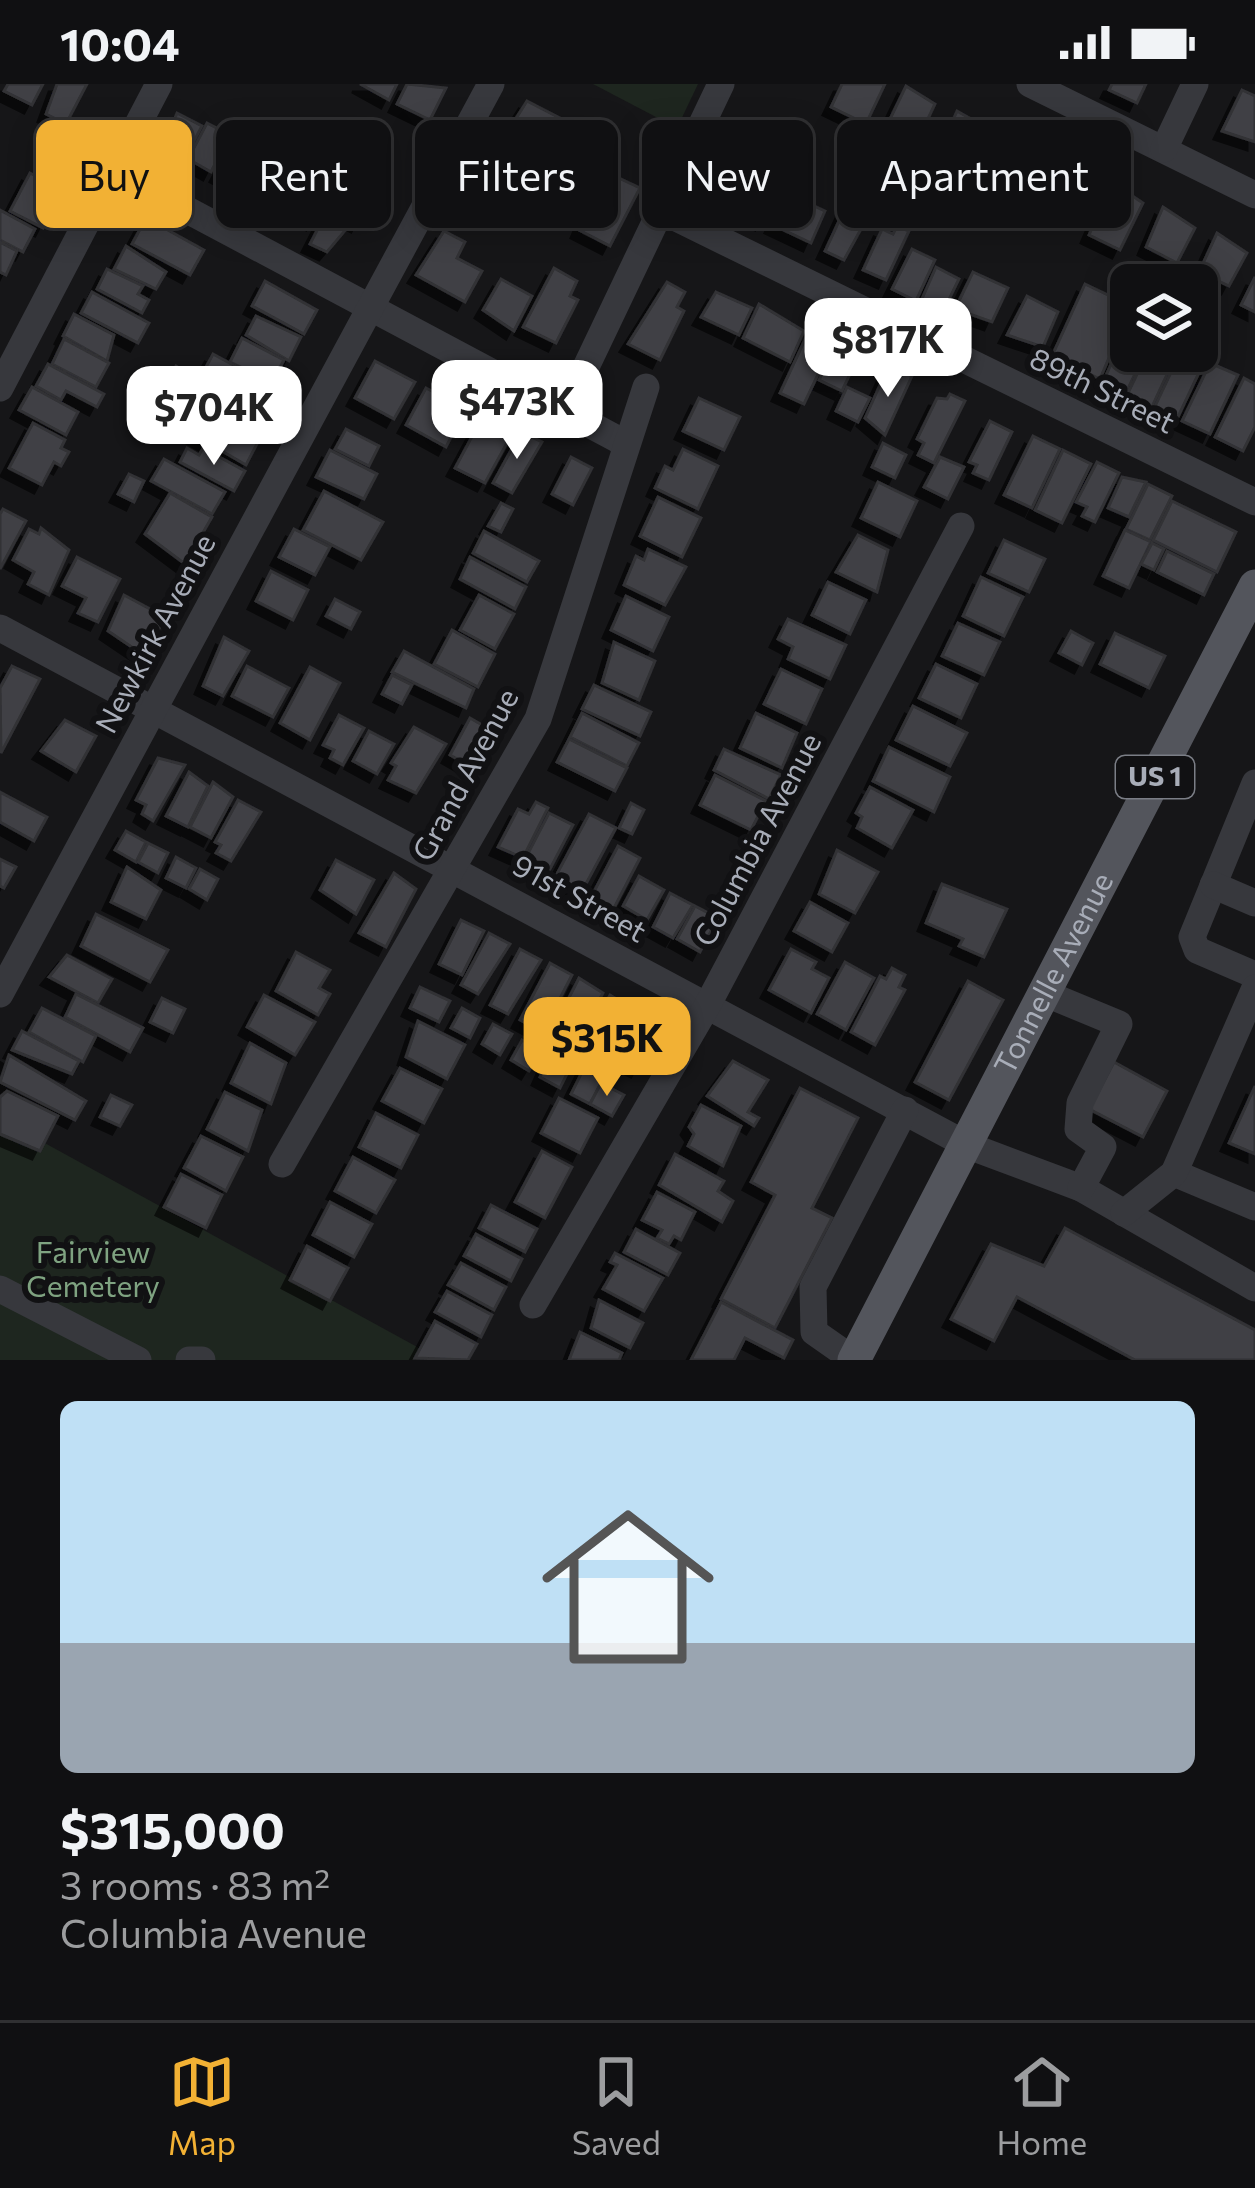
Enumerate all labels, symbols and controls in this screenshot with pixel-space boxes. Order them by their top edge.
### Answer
text: 10:04 [60,15,180,70]
chip: Buy [36,120,192,228]
chip: Rent [216,120,391,228]
chip: Filters [415,120,618,228]
chip: New [642,120,813,228]
chip: Apartment [837,120,1131,228]
map controls [1110,264,1218,372]
button: layers [1110,264,1218,372]
pin: $817K [804,298,972,400]
text: $817K [832,313,944,361]
street label: 89th Street [1025,338,1182,440]
pin: $473K [433,360,601,462]
pin: $704K [130,366,298,468]
text: $473K [459,375,575,423]
text: $704K [154,381,274,429]
street label: Newkirk Avenue [86,527,222,739]
street label: Grand Avenue [403,681,525,866]
street label: Columbia Avenue [684,726,828,952]
road number: US 1 [1116,756,1194,798]
street label: 91st Street [507,845,654,949]
street label: Tonnelle Avenue [984,866,1119,1080]
pin: $315K [523,997,691,1099]
text: $315K [551,1012,663,1060]
park label: Fairview Cemetery [26,1232,160,1303]
icon: home [520,1479,736,1695]
text: $315,000 [60,1797,285,1860]
text: 3 rooms · 83 m² [60,1860,330,1908]
text: Columbia Avenue [60,1908,367,1956]
tab: Map [168,2049,236,2162]
tab: Saved [572,2049,661,2162]
tab: Home [996,2049,1087,2162]

